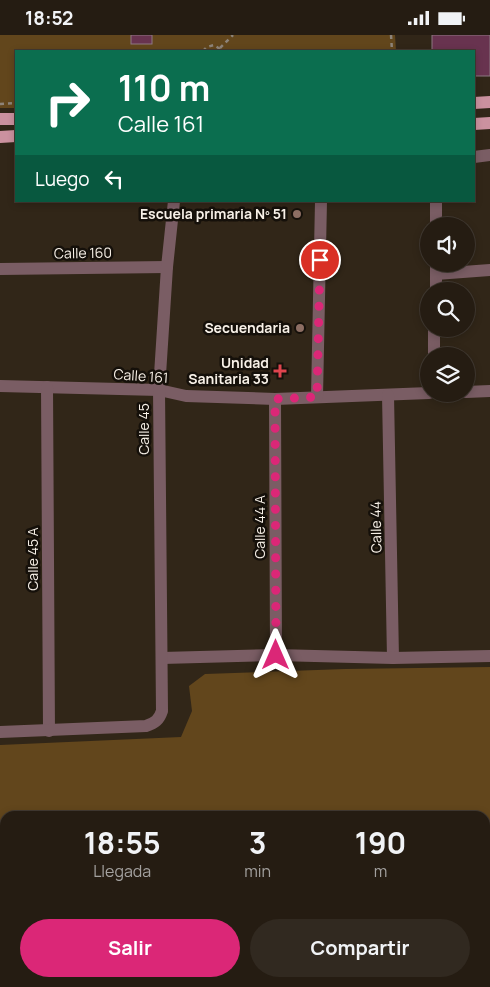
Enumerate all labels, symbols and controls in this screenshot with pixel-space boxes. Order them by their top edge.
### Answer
text: 18:52 [25,5,73,31]
text: 110 m [118,64,210,112]
icon: right [35,70,100,135]
text: Calle 161 [118,109,204,139]
icon: left [100,165,128,193]
text: Luego [35,166,90,192]
place label: Escuela primaria Nº 51 [140,204,287,223]
marker: Escuela primaria Nº 51 [291,208,303,220]
map controls [420,217,475,402]
button: sound [420,217,475,272]
pin [299,239,341,281]
street label: Calle 160 [54,242,112,263]
icon: arrive [306,246,334,274]
button: search [420,282,475,337]
place label: Secuendaria [204,318,290,337]
marker: Secuendaria [294,322,306,334]
button: layers [420,347,475,402]
place label: Unidad Sanitaria 33 [188,353,269,388]
street label: Calle 161 [113,364,169,387]
marker: Unidad Sanitaria 33 [273,364,287,378]
street label: Calle 45 [134,403,153,455]
street label: Calle 44 A [250,495,269,559]
street label: Calle 44 [366,501,385,553]
street label: Calle 45 A [23,527,42,591]
position arrow [249,628,301,680]
text: 18:55 [84,822,161,863]
text: 3 [249,822,266,863]
text: 190 [355,822,406,863]
text: Llegada [93,860,151,882]
text: min [244,860,271,882]
text: m [374,860,387,882]
button: Salir [20,919,240,977]
button: Compartir [250,919,470,977]

